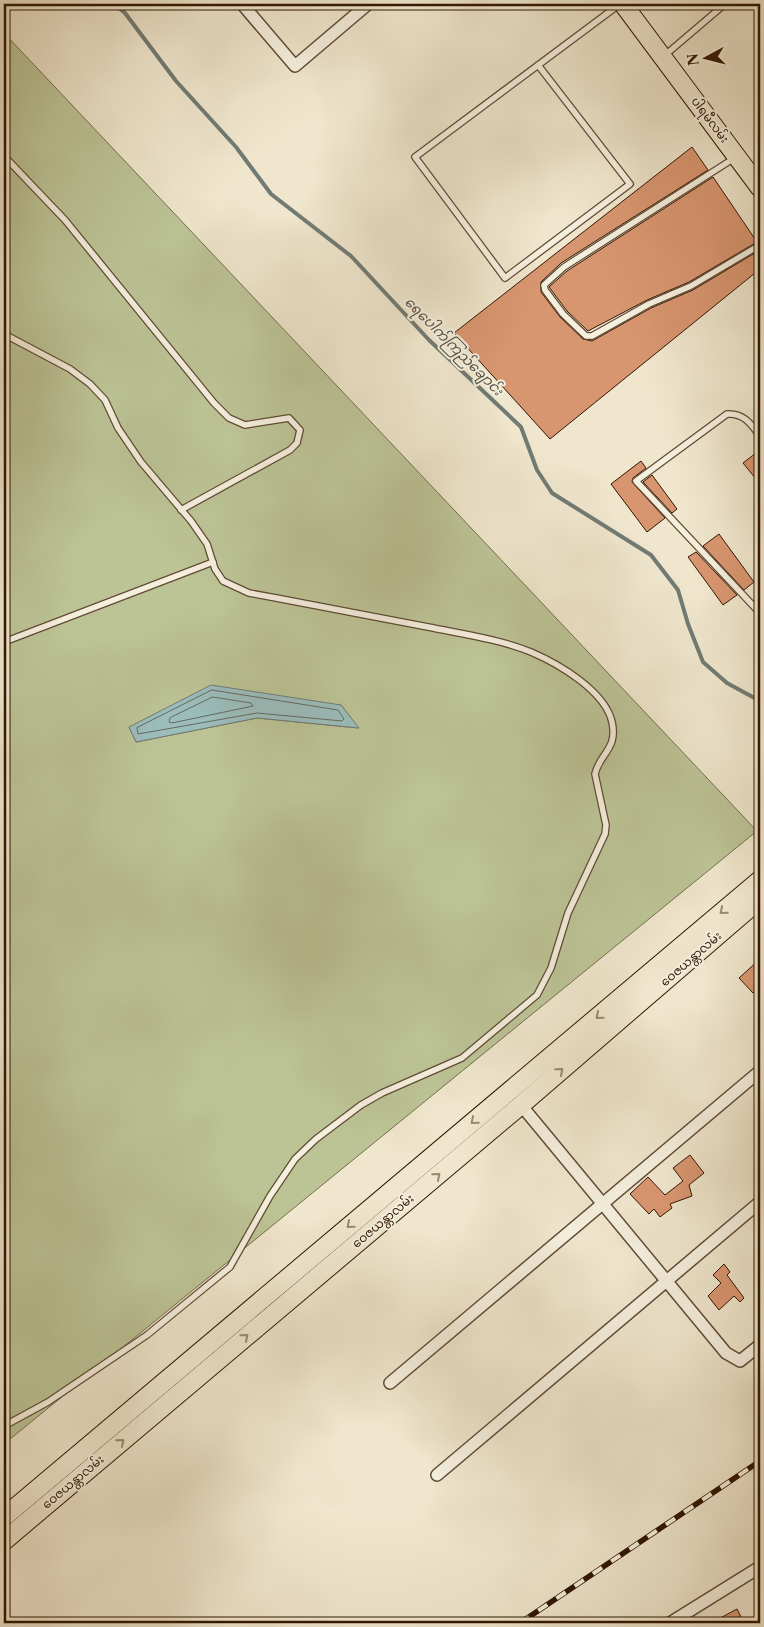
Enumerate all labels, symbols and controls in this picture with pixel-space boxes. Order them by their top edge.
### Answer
north arrow [682,32,732,82]
text: N [683,52,703,67]
street label: ပါရမီလမ်း [686,93,733,147]
water label: ရေပေါက်ကြည်ချောင်း [399,292,509,402]
one-way arrow [720,905,729,914]
street label: ဝေဇယန္တာလမ်း [656,927,726,991]
one-way arrow [595,1010,604,1019]
one-way arrow [555,1067,564,1076]
one-way arrow [471,1115,480,1124]
one-way arrow [431,1173,440,1182]
street label: ဝေဇယန္တာလမ်း [348,1190,419,1253]
one-way arrow [347,1220,356,1228]
one-way arrow [240,1334,249,1343]
one-way arrow [116,1439,125,1448]
street label: ဝေဇယန္တာလမ်း [38,1451,109,1514]

